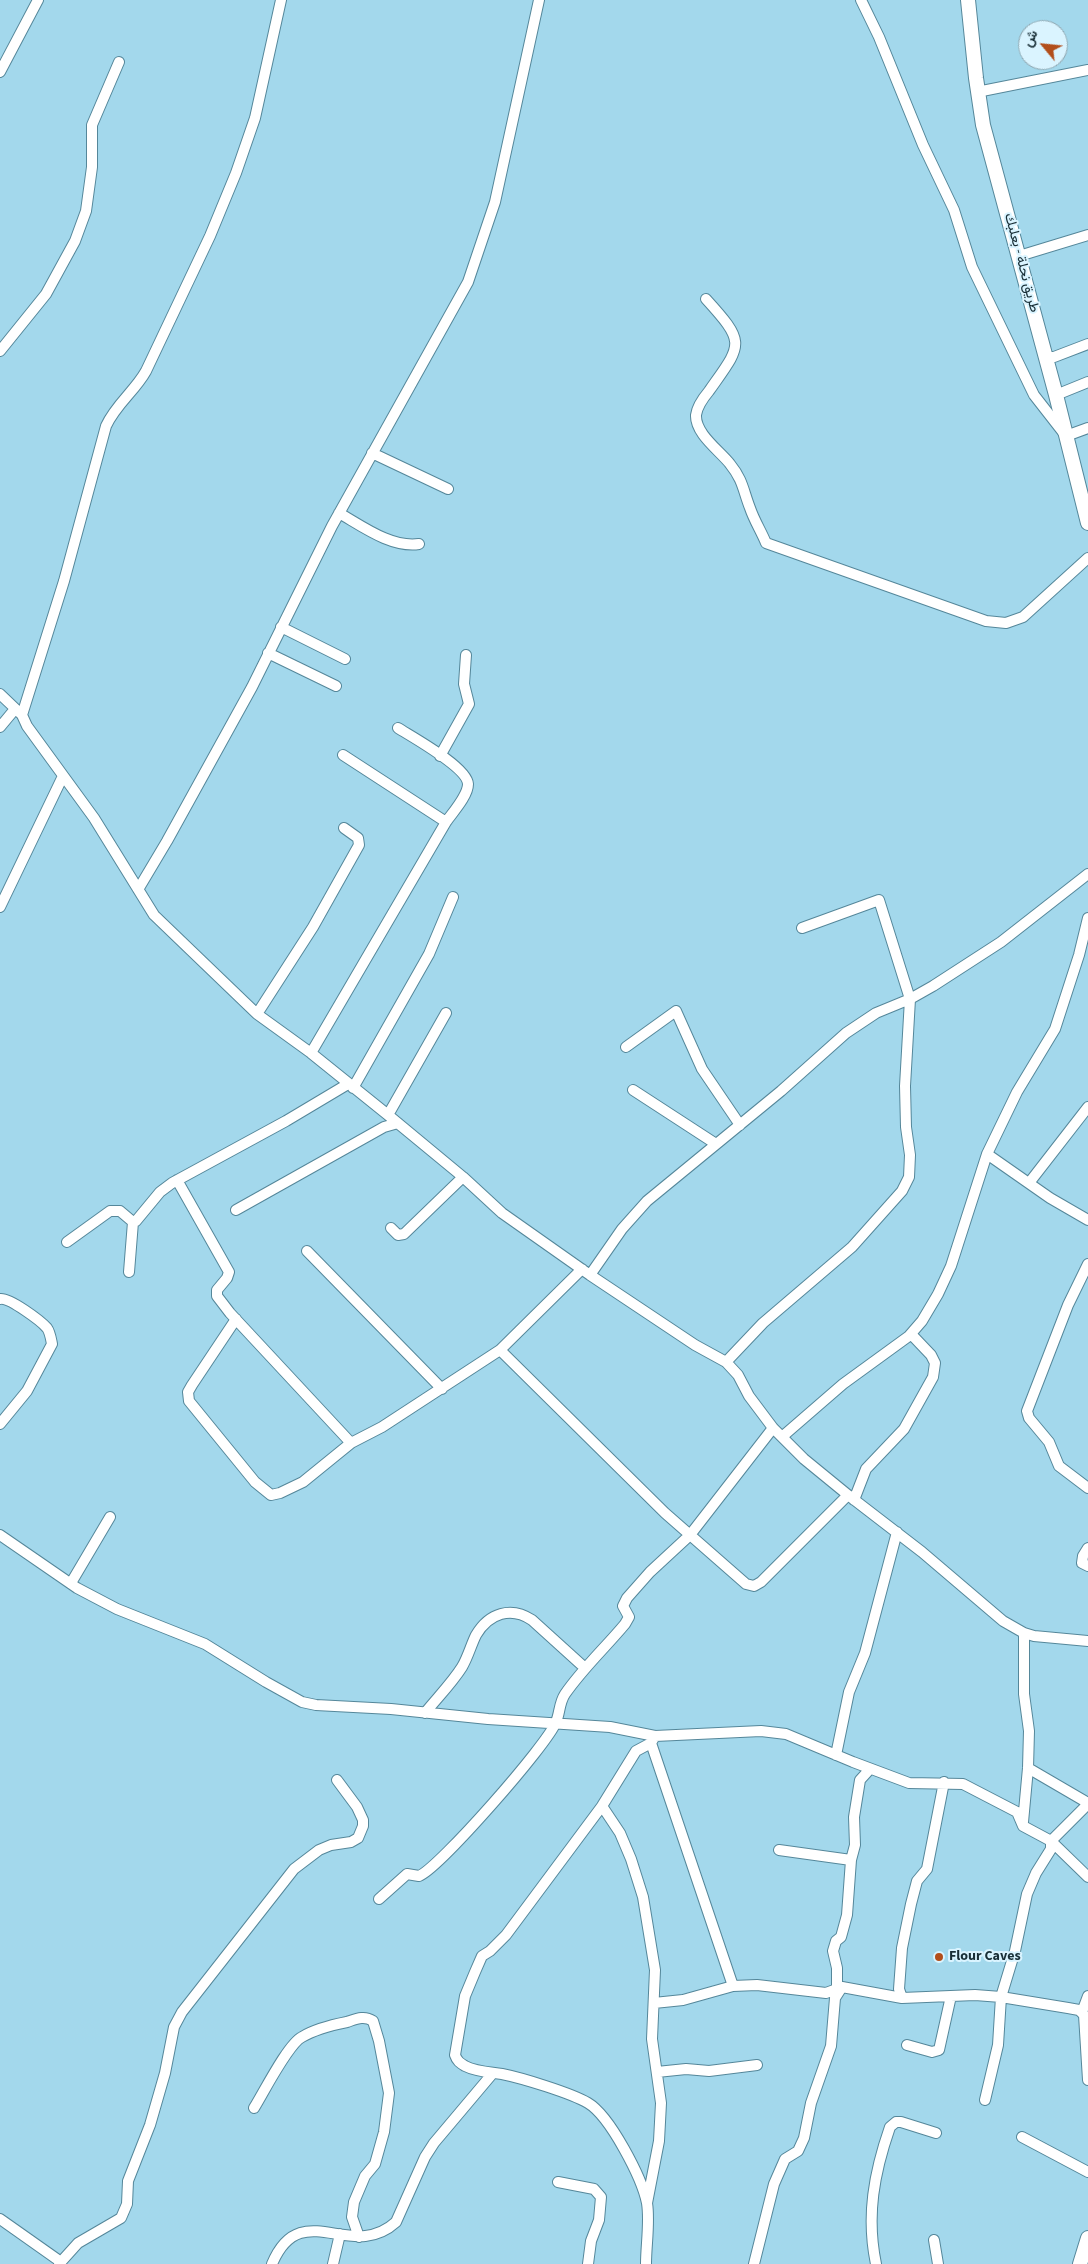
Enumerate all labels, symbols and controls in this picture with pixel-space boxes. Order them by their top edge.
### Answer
north arrow [1018,20,1068,70]
text: ش [1018,26,1043,51]
street label: طريق نحلة - بعلبك [1000,212,1042,314]
place label: Flour Caves [949,1949,1021,1965]
marker: Flour Caves [933,1951,945,1963]

